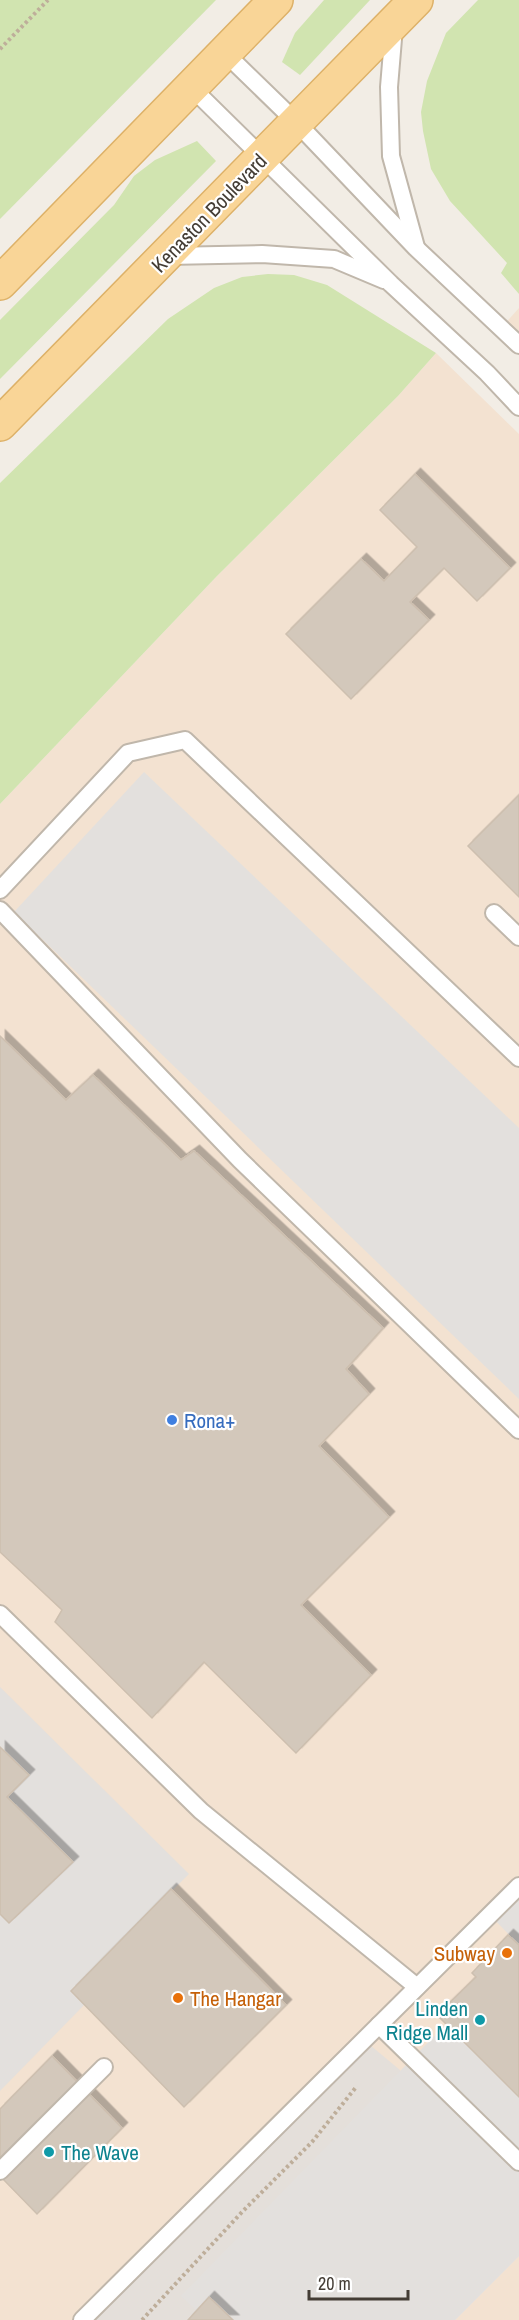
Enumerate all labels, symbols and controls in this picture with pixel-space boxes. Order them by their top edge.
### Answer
street label: Kenaston Boulevard [145,147,273,279]
place label: Rona+ [184,1406,235,1435]
marker: Rona+ [165,1413,179,1427]
place label: Subway [434,1939,495,1968]
marker: Subway [500,1946,514,1960]
place label: The Hangar [190,1984,281,2013]
marker: The Hangar [171,1991,185,2005]
place label: Linden Ridge Mall [386,1994,468,2047]
marker: Linden Ridge Mall [473,2013,487,2027]
place label: The Wave [61,2138,139,2167]
marker: The Wave [42,2145,56,2159]
scale bar [309,2263,408,2301]
text: 20 m [318,2271,351,2296]

